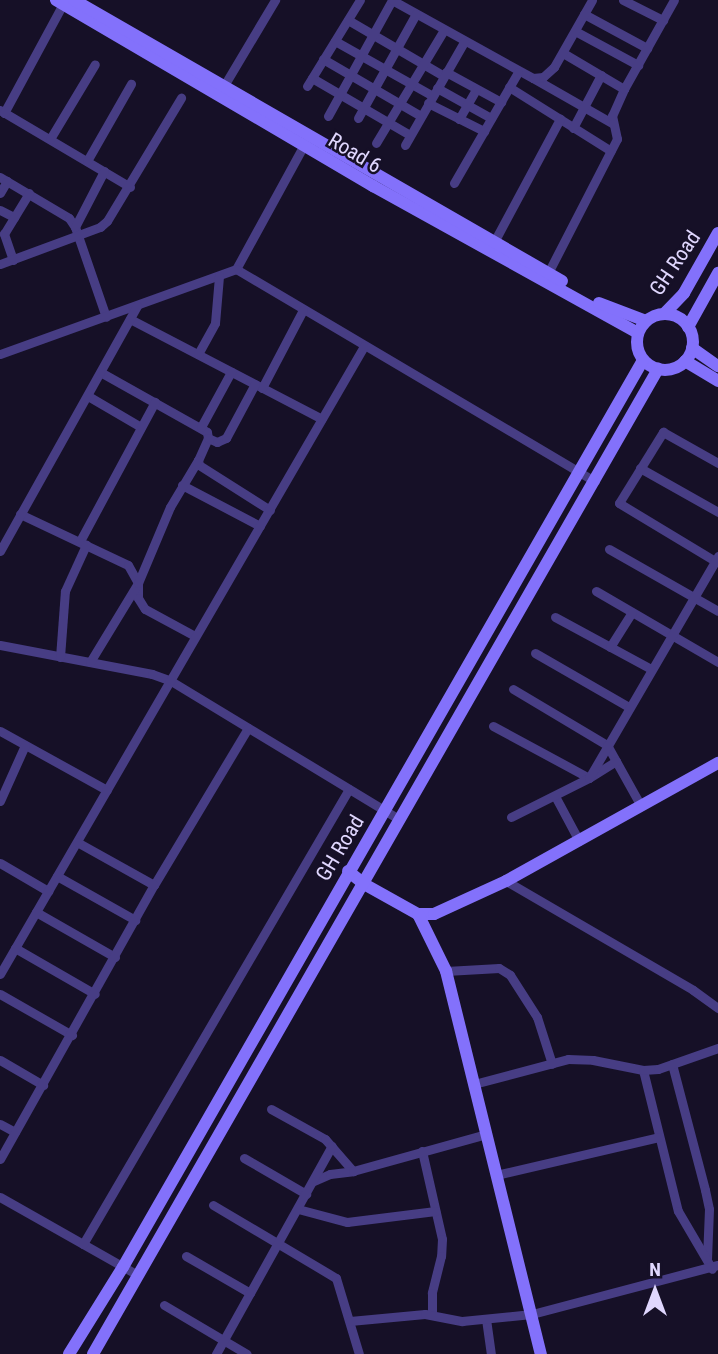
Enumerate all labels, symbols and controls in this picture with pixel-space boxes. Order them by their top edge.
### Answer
street label: Road 6 [324,127,386,179]
street label: GH Road [644,226,706,300]
street label: GH Road [311,810,369,886]
north arrow [620,1256,690,1326]
text: N [649,1258,661,1281]

